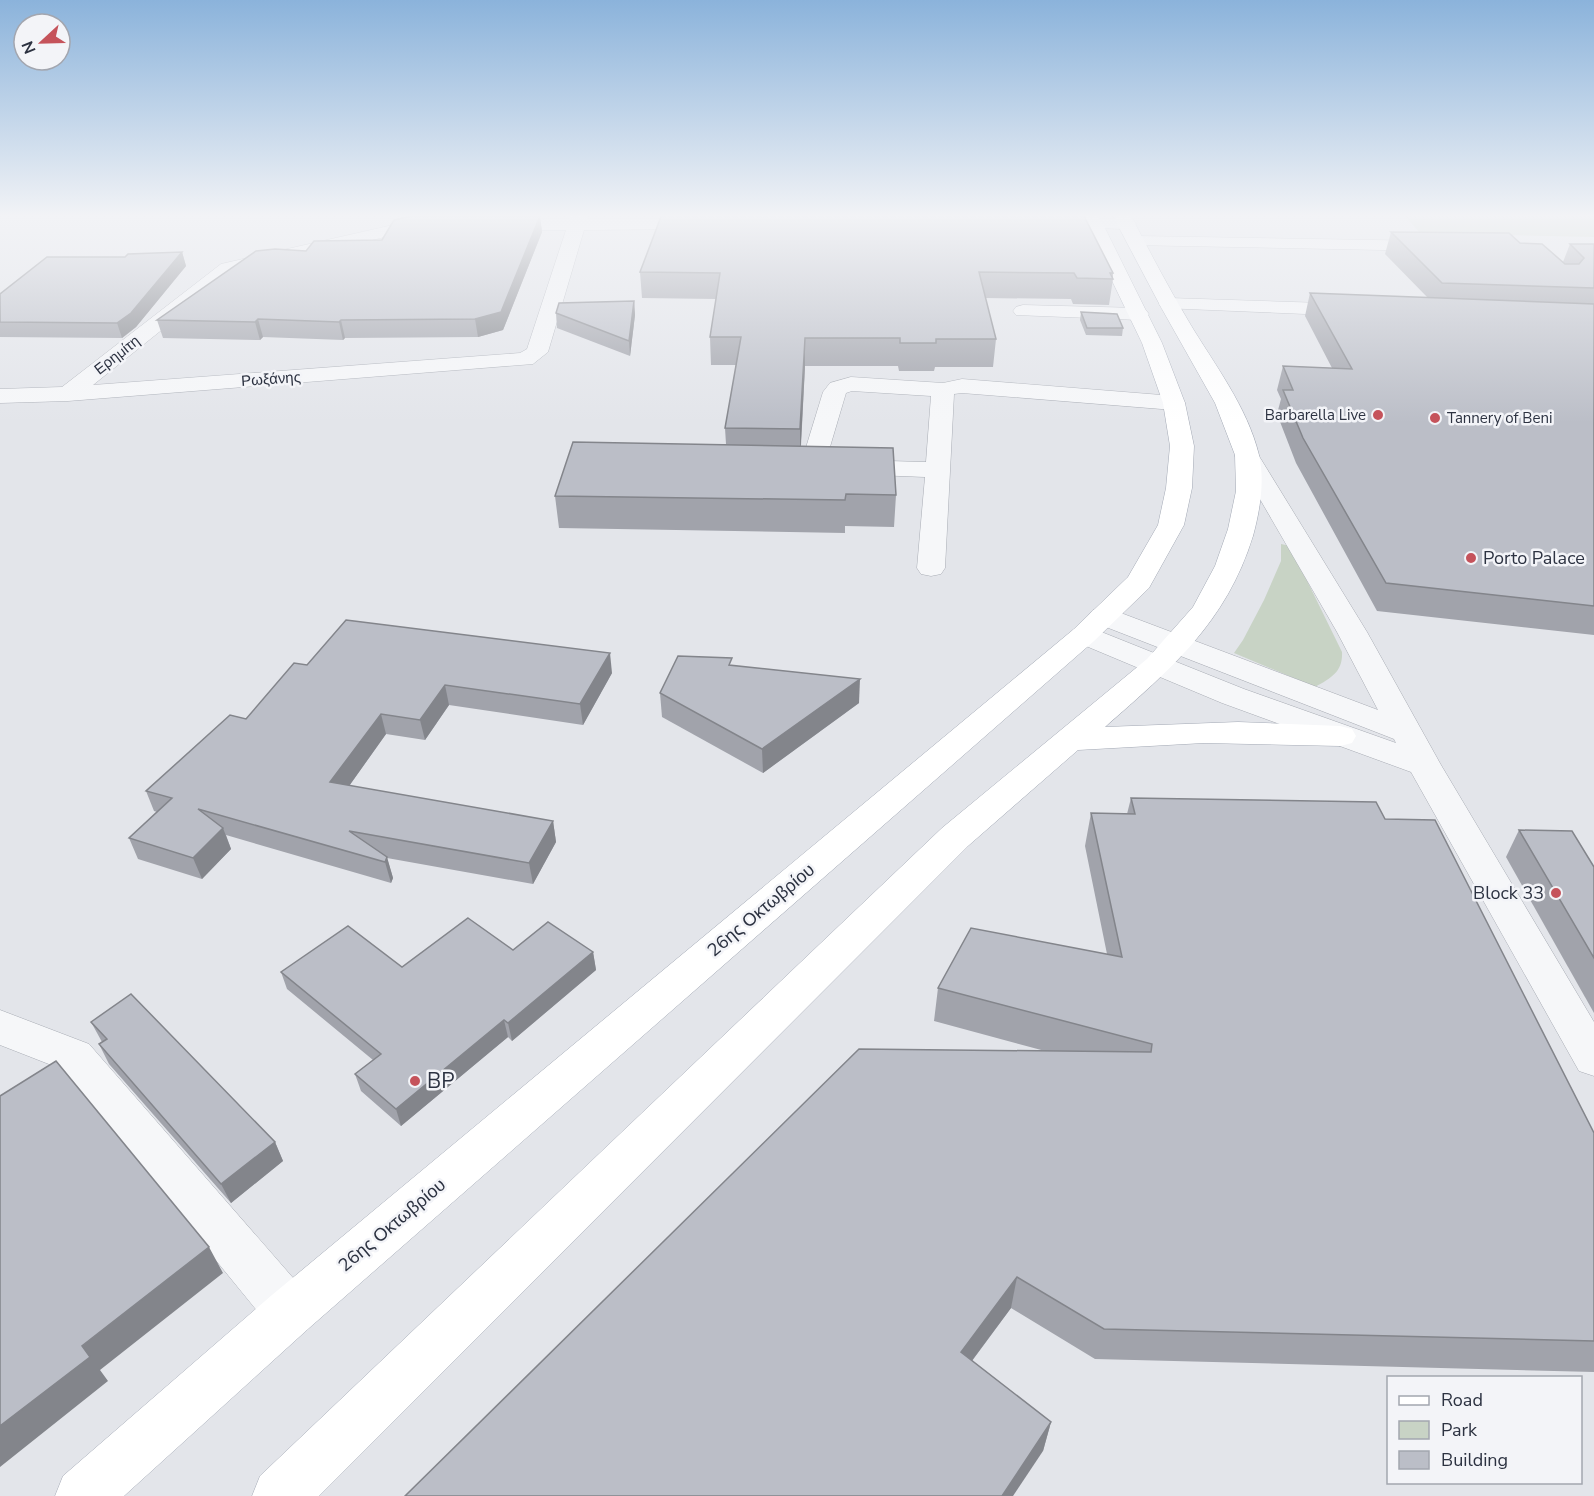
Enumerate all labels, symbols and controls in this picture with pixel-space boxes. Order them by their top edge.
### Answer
north arrow [12,12,72,72]
text: N [17,38,41,57]
street label: Ερημίτη [90,331,144,379]
street label: Ρωξάνης [240,367,302,391]
place label: Barbarella Live [1265,405,1366,425]
marker: Barbarella Live [1371,408,1385,422]
place label: Tannery of Beni [1447,408,1552,428]
marker: Tannery of Beni [1428,411,1442,425]
place label: Porto Palace [1483,546,1585,570]
marker: Porto Palace [1464,551,1478,565]
street label: 26ης Οκτωβρίου [702,858,820,962]
place label: Block 33 [1473,881,1544,905]
marker: Block 33 [1549,886,1563,900]
place label: BP [427,1067,455,1095]
marker: BP [408,1074,422,1088]
street label: 26ης Οκτωβρίου [333,1173,451,1277]
legend [1387,1376,1582,1484]
text: Road [1441,1388,1483,1412]
text: Park [1441,1418,1478,1442]
text: Building [1441,1448,1508,1472]

